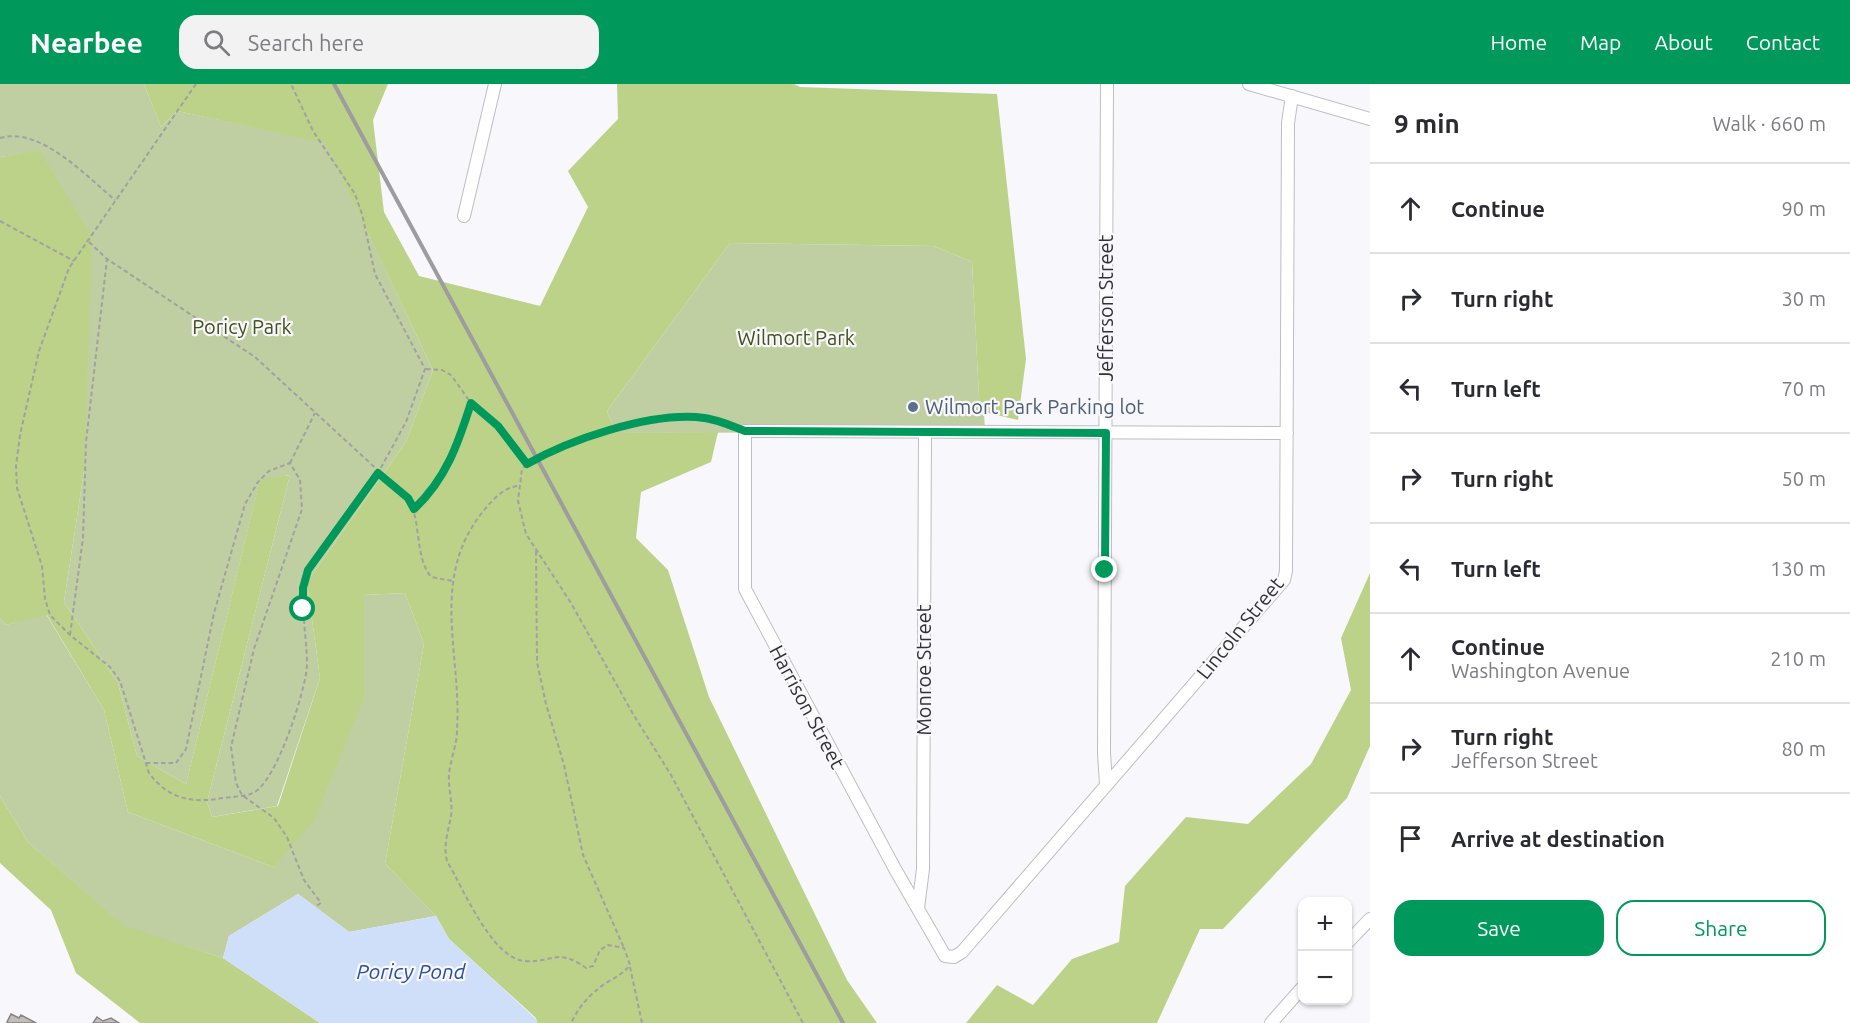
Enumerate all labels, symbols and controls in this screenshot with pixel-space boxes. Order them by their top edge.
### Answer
search box [179,15,599,69]
icon: search [200,26,233,59]
text: Nearbee [30,27,143,58]
text: Search here [248,30,364,55]
text: Home [1490,30,1547,54]
text: Map [1580,30,1621,54]
text: About [1654,30,1713,54]
text: Contact [1746,30,1820,54]
text: 9 min [1394,109,1460,138]
text: Walk · 660 m [1713,112,1826,135]
icon: ahead [1394,192,1427,225]
text: Continue [1451,196,1545,221]
text: 90 m [1782,197,1826,220]
street label: Jefferson Street [1094,234,1117,381]
icon: right [1394,282,1427,315]
text: Turn right [1451,286,1553,311]
text: 30 m [1782,287,1826,310]
park label: Poricy Park [192,315,292,338]
park label: Wilmort Park [737,326,855,349]
icon: left [1394,372,1427,405]
text: Turn left [1451,376,1541,401]
text: 70 m [1782,377,1826,400]
place label: Wilmort Park Parking lot [925,395,1144,418]
marker: Wilmort Park Parking lot [906,400,920,414]
icon: right [1394,462,1427,495]
text: Turn right [1451,466,1553,491]
text: 50 m [1782,467,1826,490]
icon: left [1394,552,1427,585]
route end [1091,556,1117,582]
text: Turn left [1451,556,1541,581]
text: 130 m [1770,557,1826,580]
street label: Lincoln Street [1192,572,1288,683]
route start [289,595,315,621]
street label: Monroe Street [912,604,935,736]
text: Continue [1451,634,1545,659]
street label: Harrison Street [765,641,850,773]
icon: ahead [1394,642,1427,675]
text: 210 m [1770,647,1826,670]
text: Washington Avenue [1451,659,1630,682]
text: Turn right [1451,724,1553,749]
icon: right [1394,732,1427,765]
text: 80 m [1782,737,1826,760]
text: Jefferson Street [1451,749,1598,772]
icon: arrive [1394,822,1427,855]
text: Arrive at destination [1451,826,1665,851]
map controls [1298,897,1352,1005]
button: + [1298,897,1352,951]
button: Save [1394,900,1604,956]
button: Share [1616,900,1826,956]
button: − [1298,951,1352,1005]
water label: Poricy Pond [357,959,467,983]

